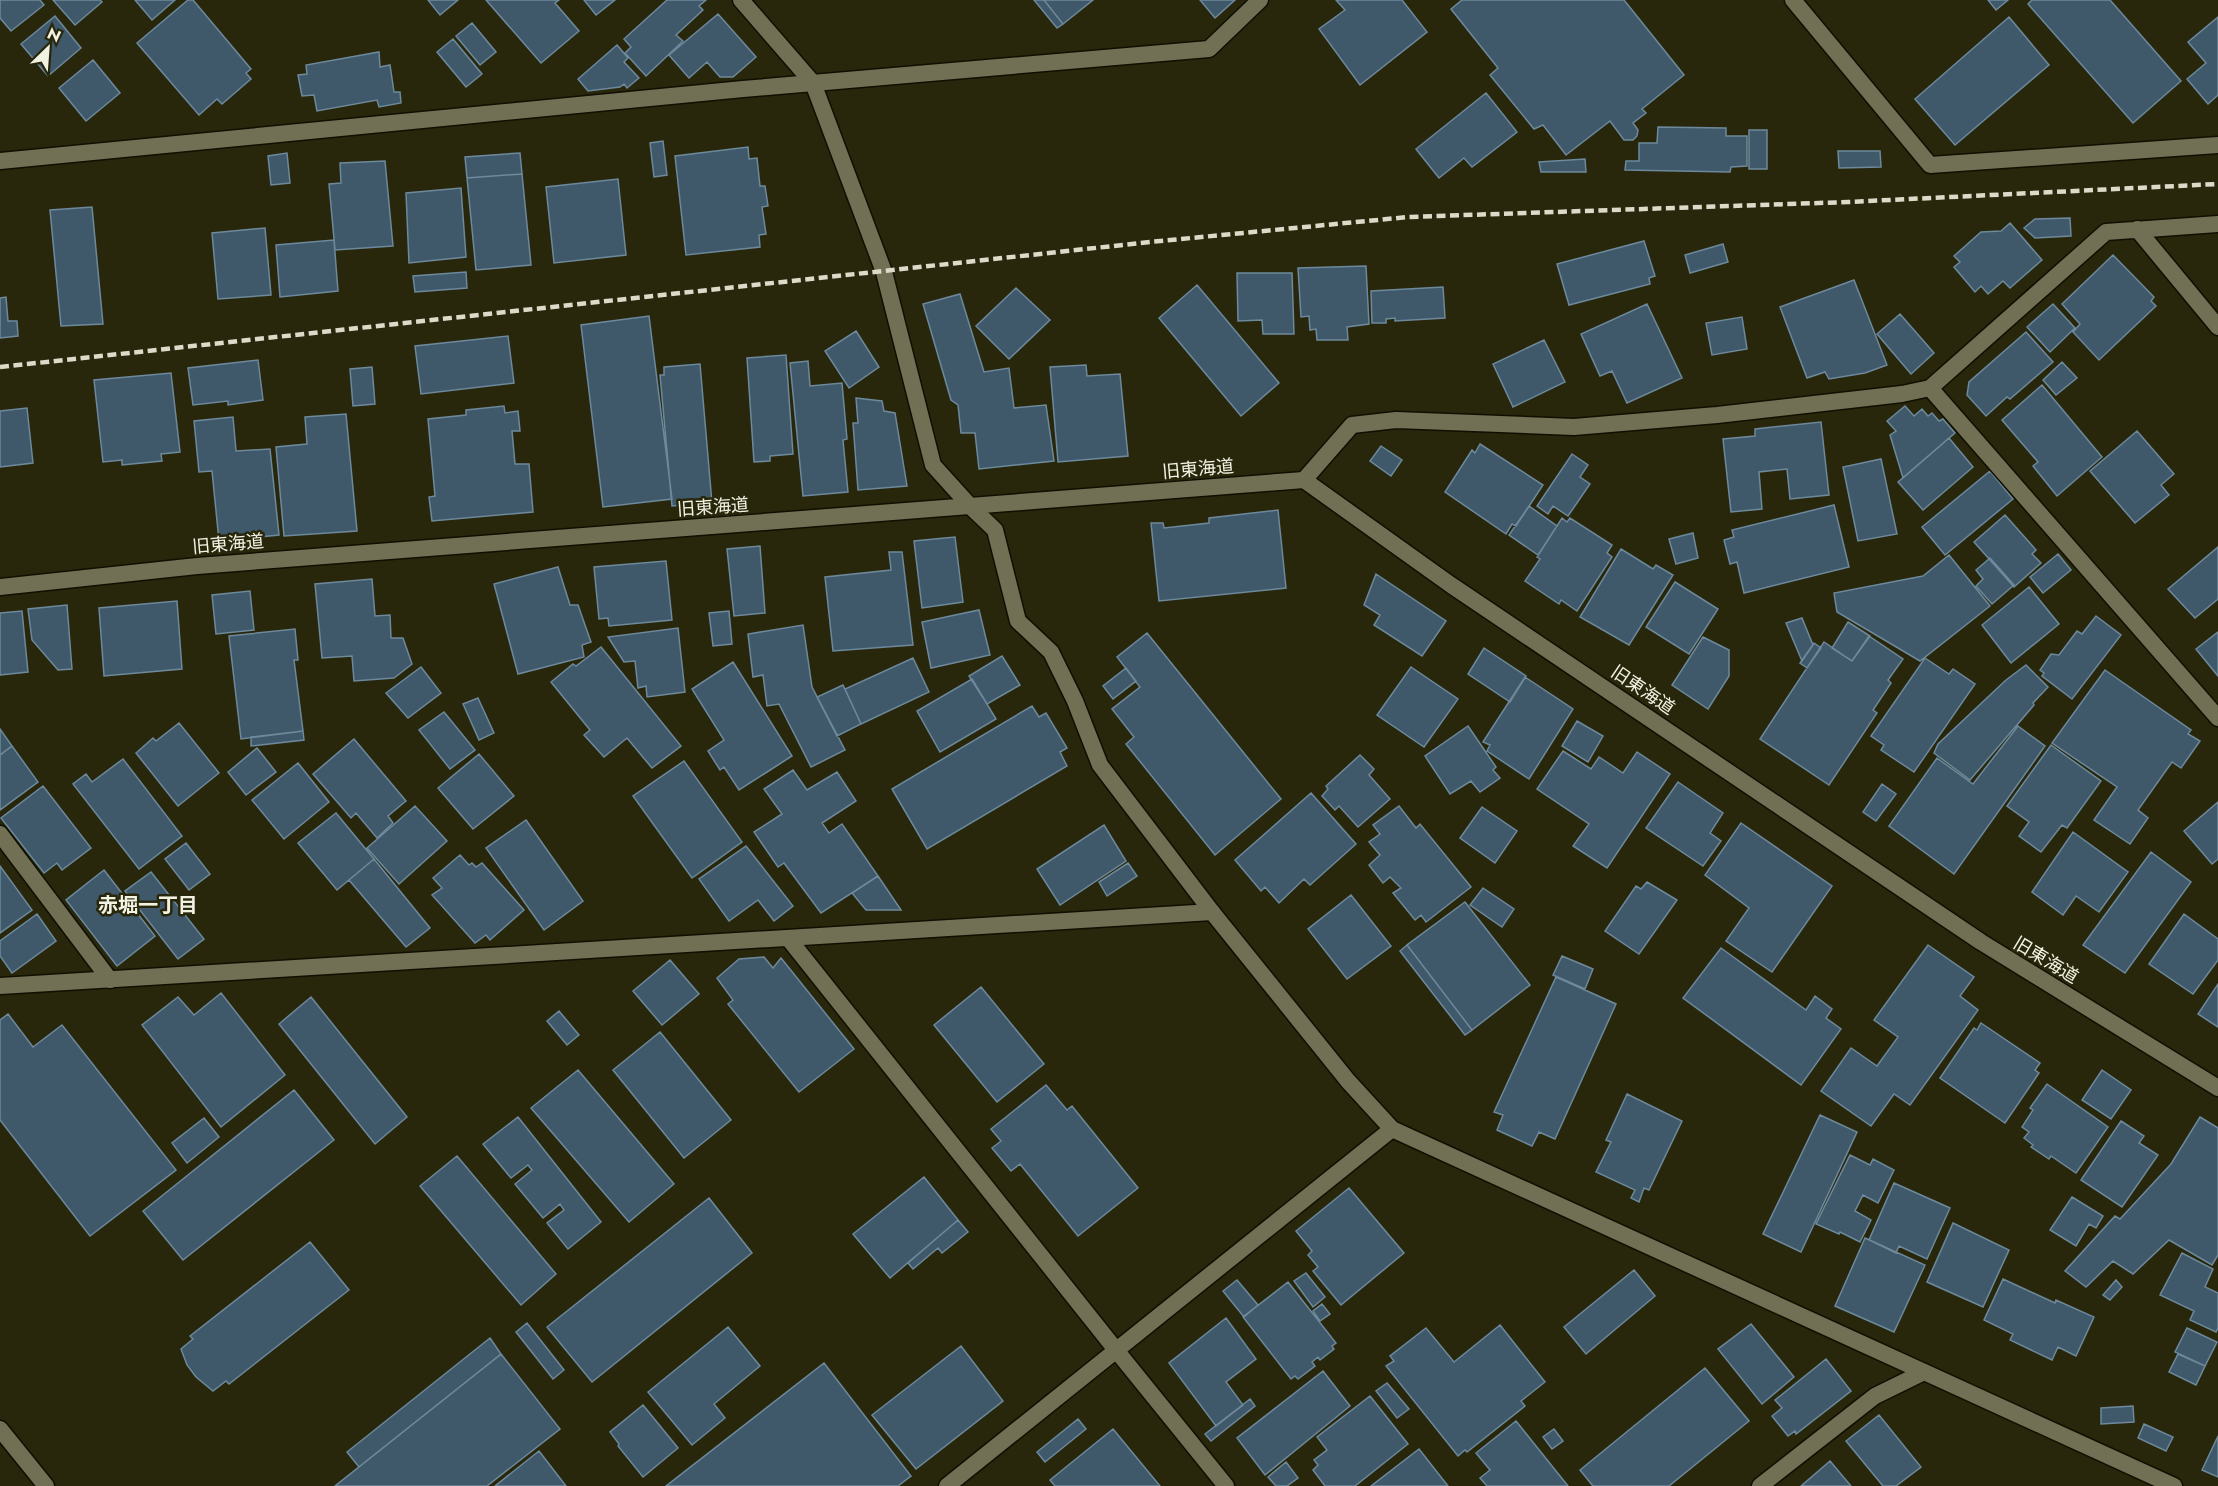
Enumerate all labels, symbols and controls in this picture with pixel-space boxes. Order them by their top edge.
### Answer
north arrow [18,18,78,78]
text: N [44,22,65,48]
street label: 旧東海道 [1161,453,1235,485]
street label: 旧東海道 [676,492,750,522]
street label: 旧東海道 [191,528,265,560]
street label: 旧東海道 [1606,659,1680,721]
district label: 赤堀一丁目 [98,891,198,920]
street label: 旧東海道 [2008,930,2084,990]

